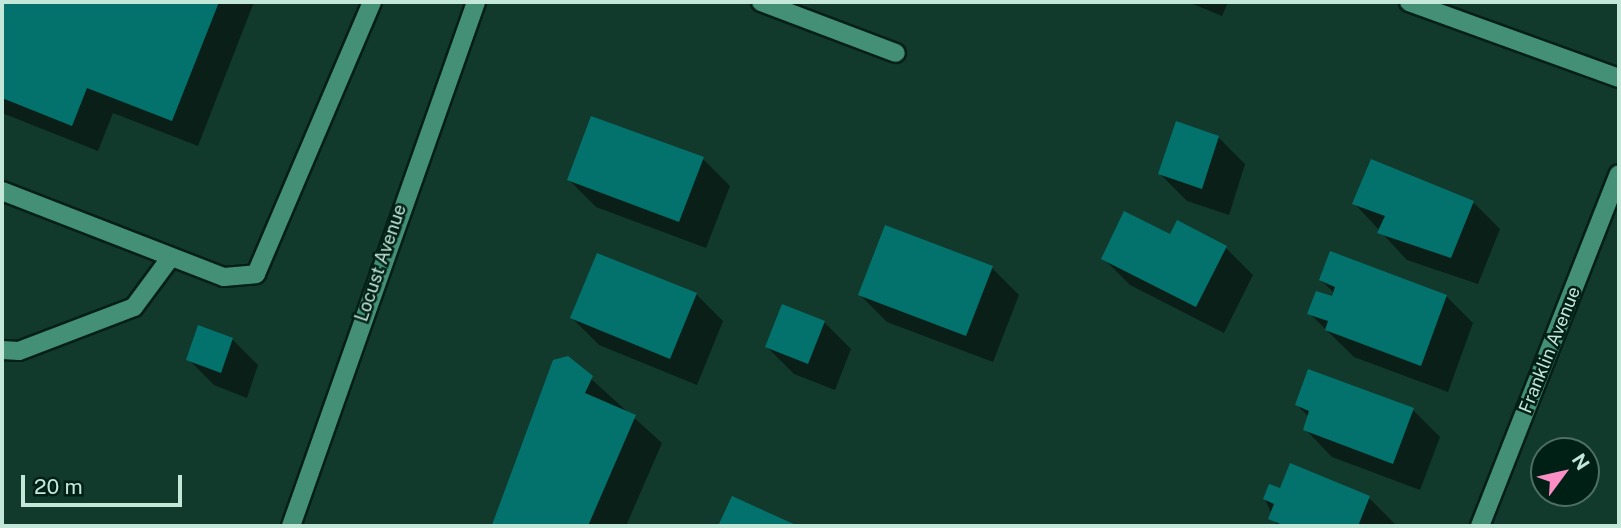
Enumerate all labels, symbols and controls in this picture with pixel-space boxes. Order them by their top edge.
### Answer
street label: Locust Avenue [351,202,411,324]
street label: Franklin Avenue [1515,284,1585,416]
north arrow [1530,437,1600,507]
text: N [1568,449,1594,474]
scale bar [24,462,186,506]
text: 20 m [34,474,83,499]

